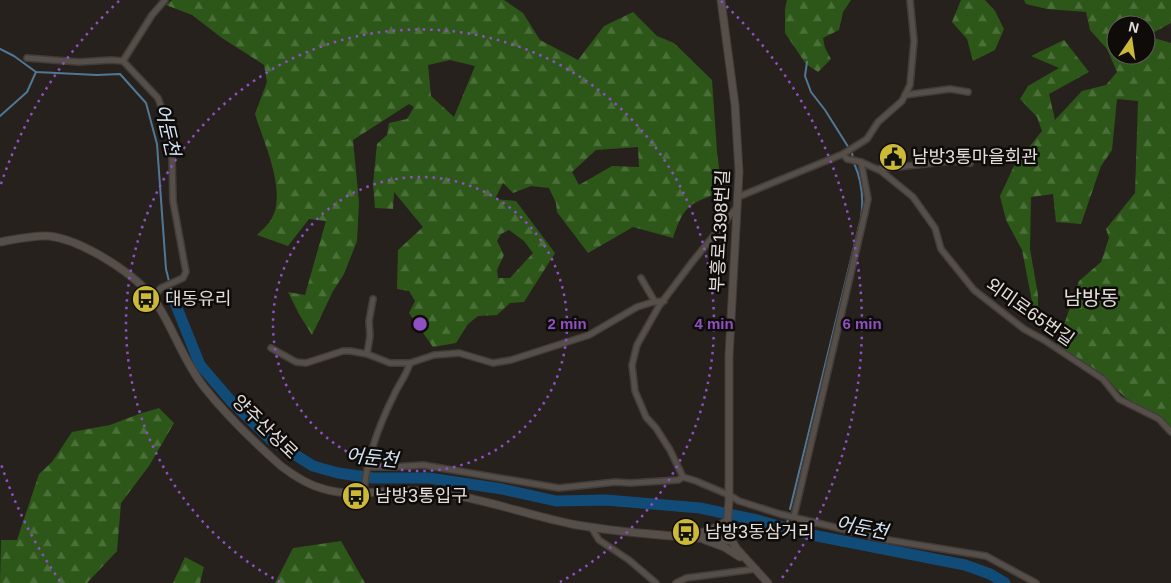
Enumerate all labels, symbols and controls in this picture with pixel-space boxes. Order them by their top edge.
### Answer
north arrow [1106,15,1156,65]
text: N [1127,18,1141,36]
water label: 어둔천 [151,102,184,159]
public building icon: 남방3통마을회관 [878,142,908,172]
place label: 남방3통마을회관 [912,147,1038,167]
street label: 부흥로1398번길 [707,169,733,293]
street label: 외미로65번길 [982,274,1078,350]
bus stop icon: 대동유리 [131,284,161,314]
district label: 남방동 [1063,287,1119,309]
place label: 대동유리 [165,289,231,309]
centre of rings [411,315,429,333]
text: 2 min [547,315,587,332]
text: 4 min [694,315,734,332]
text: 6 min [842,315,882,332]
street label: 양주산성로 [228,391,302,463]
water label: 어둔천 [345,444,401,471]
bus stop icon: 남방3통입구 [341,481,371,511]
place label: 남방3통입구 [375,486,468,506]
water label: 어둔천 [834,512,891,543]
bus stop icon: 남방3동삼거리 [671,517,701,547]
place label: 남방3동삼거리 [705,522,814,542]

